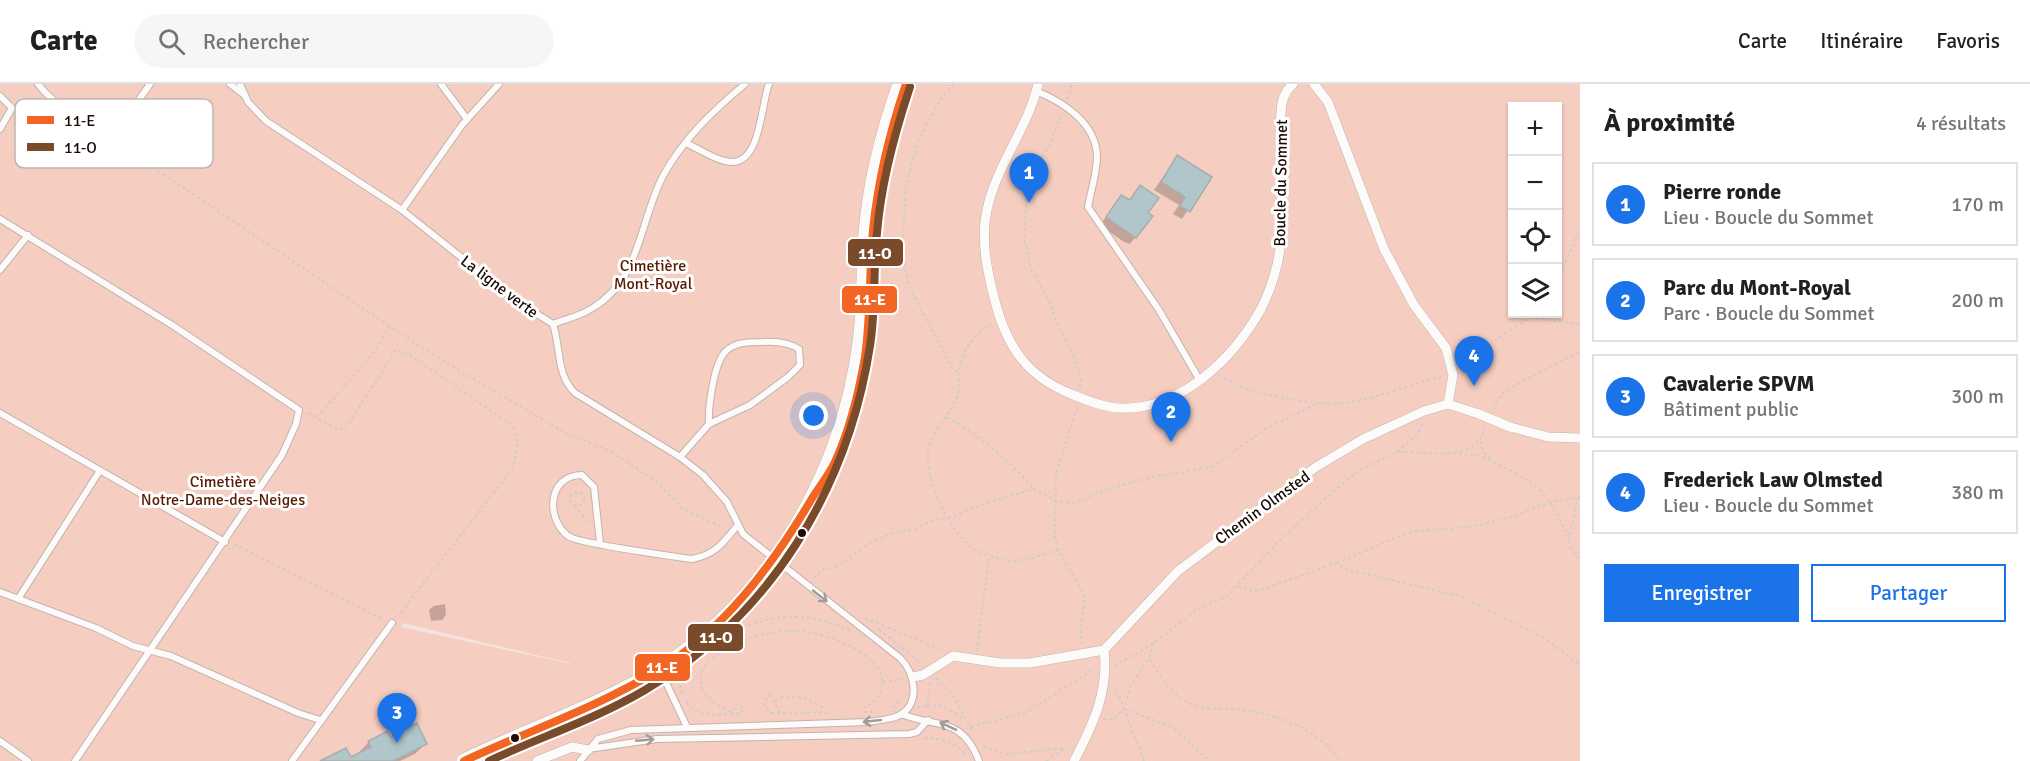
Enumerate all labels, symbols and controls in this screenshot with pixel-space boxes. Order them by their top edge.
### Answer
search box [134,14,554,68]
text: Carte [30,24,98,58]
icon: search [155,25,188,58]
text: Rechercher [203,28,309,55]
text: Carte [1738,28,1787,54]
text: Itinéraire [1820,28,1903,54]
text: Favoris [1936,28,2000,54]
legend [15,99,213,168]
map controls [1508,102,1562,318]
button: + [1508,102,1562,156]
text: À proximité [1604,107,1735,139]
text: 11-E [64,111,95,131]
text: 4 résultats [1916,111,2006,136]
street label: Boucle du Sommet [1270,119,1292,247]
text: 11-O [64,138,97,158]
pin: 1 [1010,154,1048,203]
button: − [1508,156,1562,210]
text: Pierre ronde [1663,178,1781,205]
text: 1 [1620,192,1631,217]
text: 170 m [1951,192,2004,217]
text: Lieu · Boucle du Sommet [1663,205,1874,230]
button: locate [1508,210,1562,264]
line badge: 11-O [847,238,904,267]
text: 11-O [858,244,892,264]
street label: La ligne verte [457,251,542,323]
park label: Cimetière Mont-Royal [614,256,693,294]
button: layers [1508,264,1562,318]
text: Parc du Mont-Royal [1663,274,1851,301]
line badge: 11-E [841,285,898,314]
text: 2 [1620,288,1631,313]
text: 200 m [1951,288,2004,313]
text: 11-E [854,290,886,310]
text: Parc · Boucle du Sommet [1663,301,1875,326]
pin: 4 [1454,336,1494,386]
text: Cavalerie SPVM [1663,370,1815,397]
text: 3 [1620,384,1631,409]
text: 300 m [1951,384,2004,409]
pin: 2 [1152,392,1190,442]
text: Bâtiment public [1663,397,1799,422]
your location [799,401,828,430]
text: Frederick Law Olmsted [1663,466,1883,493]
street label: Chemin Olmsted [1211,467,1314,549]
park label: Cimetière Notre-Dame-des-Neiges [141,472,305,510]
text: 4 [1620,480,1631,505]
text: 380 m [1951,480,2004,505]
text: Lieu · Boucle du Sommet [1663,493,1874,518]
unlabelled marker [796,527,808,539]
button: Enregistrer [1604,564,1799,622]
button: Partager [1811,564,2006,622]
one-way arrow [812,590,828,602]
line badge: 11-O [687,623,744,652]
text: 11-O [699,628,733,648]
line badge: 11-E [634,653,691,682]
text: 11-E [646,658,678,678]
pin: 3 [378,694,416,743]
one-way arrow [863,716,883,727]
one-way arrow [940,719,958,731]
unlabelled marker [509,732,521,744]
one-way arrow [635,734,655,745]

